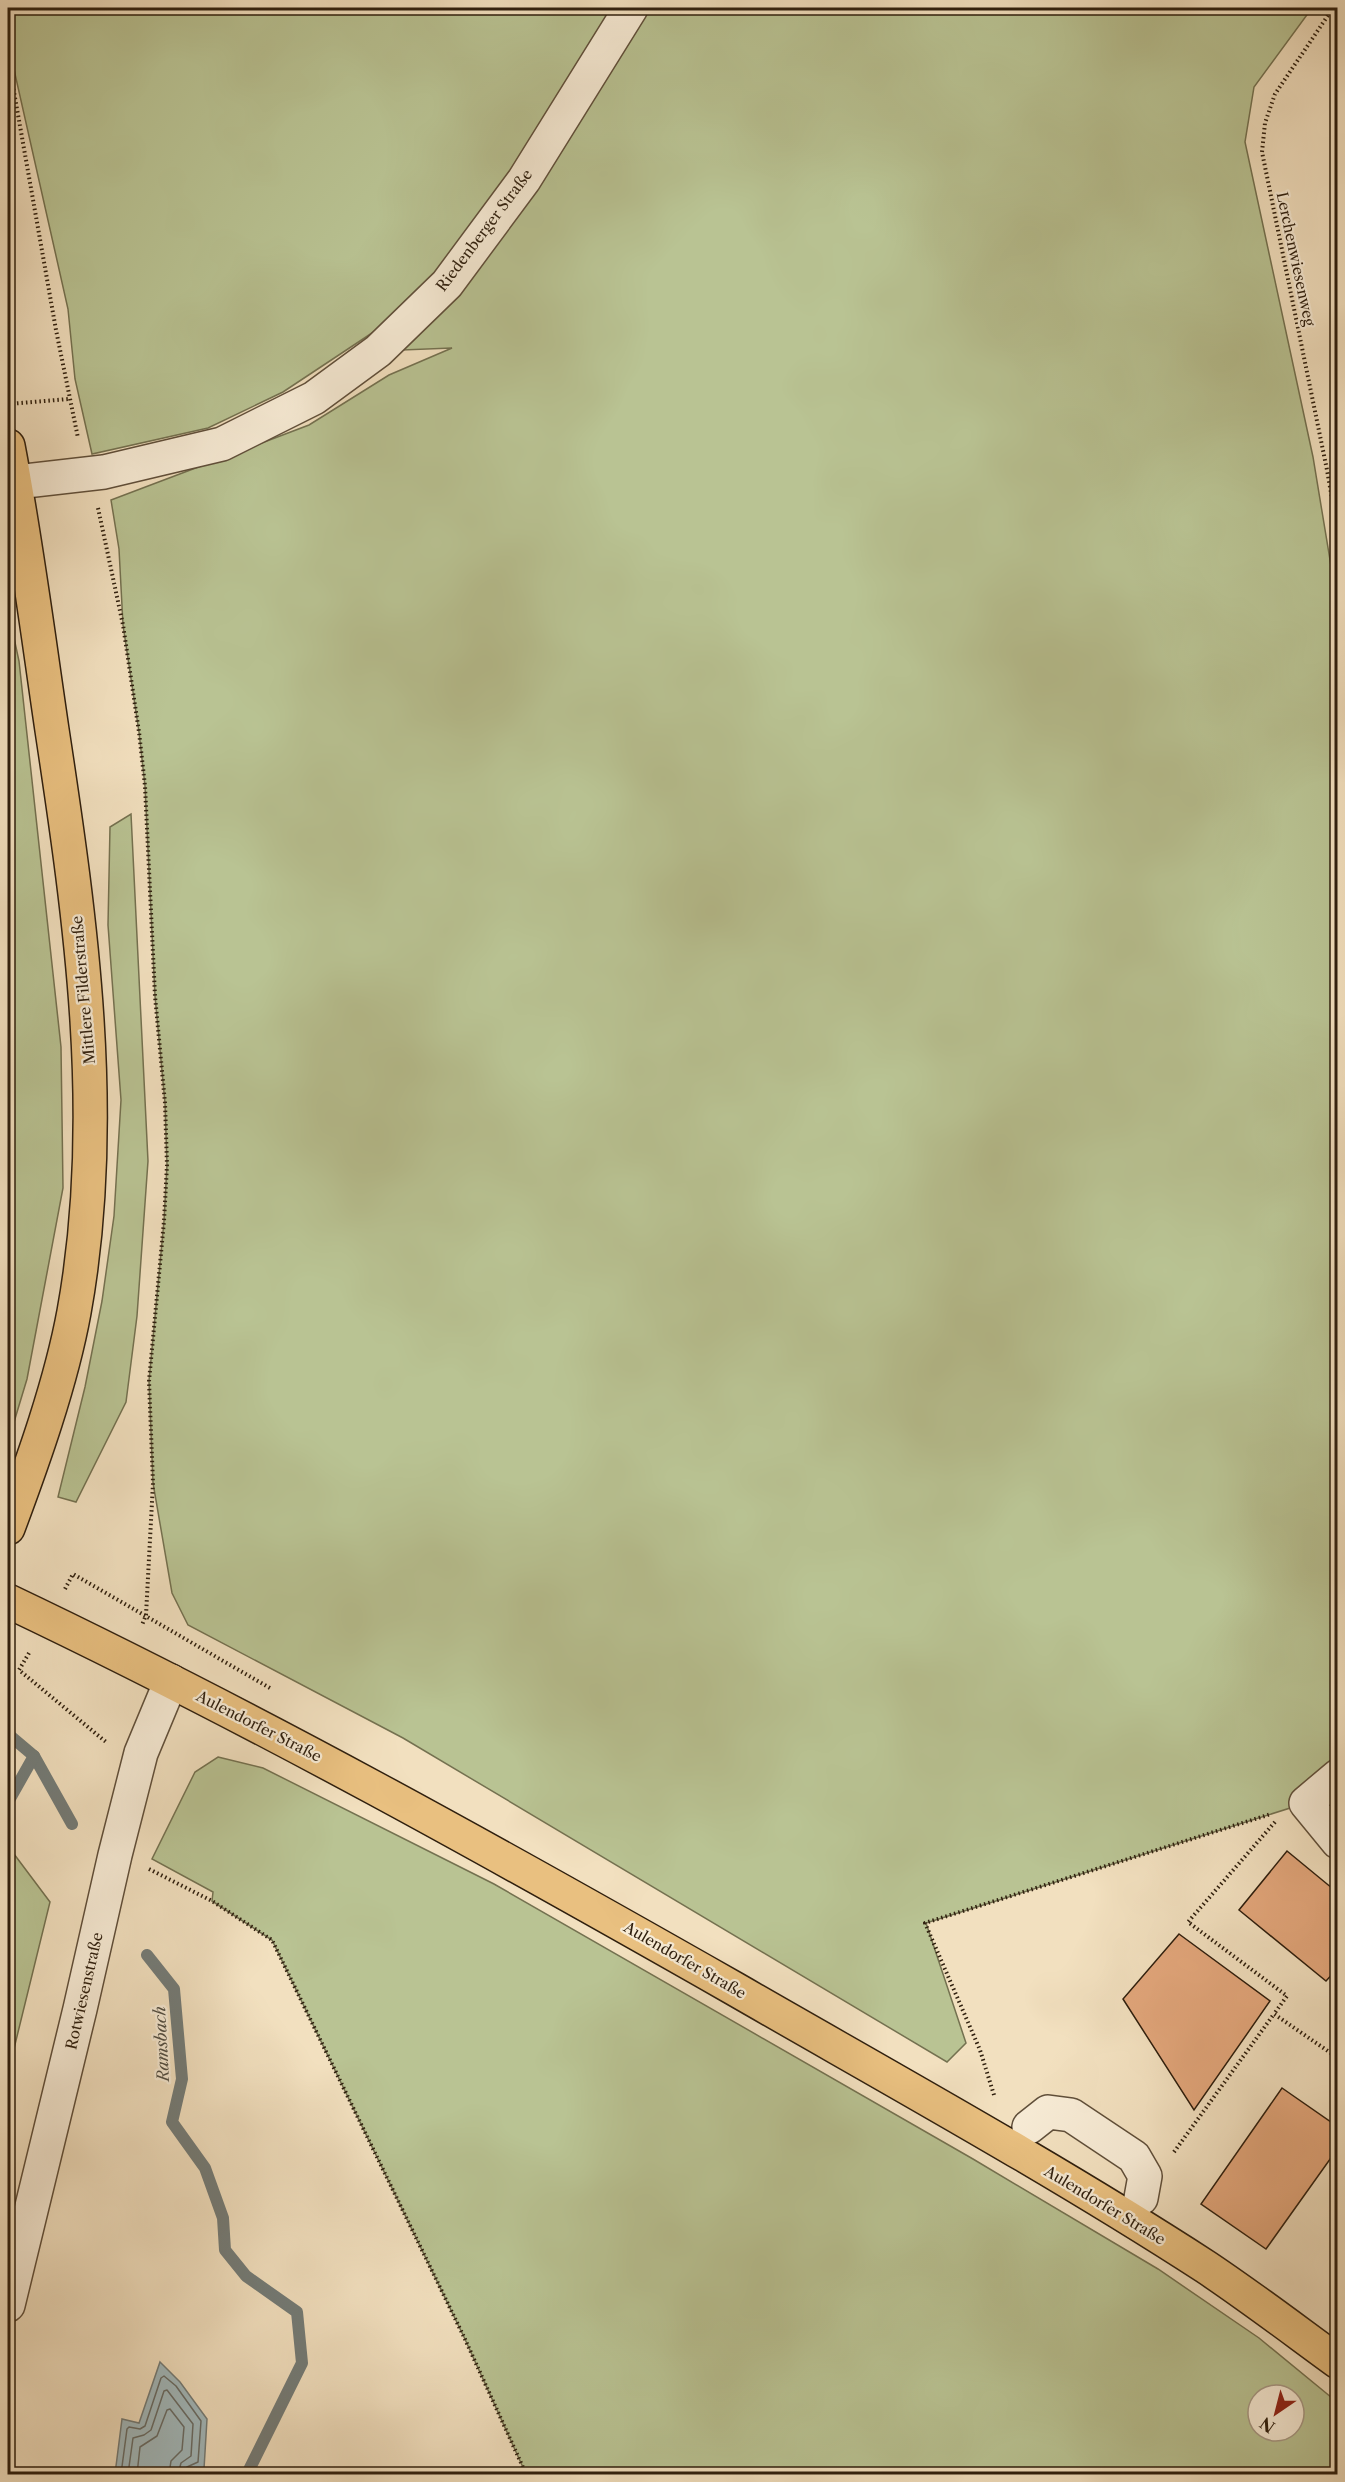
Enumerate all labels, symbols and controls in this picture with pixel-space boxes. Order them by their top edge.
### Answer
street label: Riedenberger Straße [432,165,536,295]
street label: Lerchenwiesenweg [1273,190,1320,328]
street label: Mittlere Filderstraße [67,915,99,1065]
street label: Aulendorfer Straße [192,1686,325,1766]
street label: Aulendorfer Straße [620,1917,749,2003]
street label: Rotwiesenstraße [61,1930,107,2052]
water label: Ramsbach [149,2006,173,2084]
street label: Aulendorfer Straße [1040,2161,1169,2249]
north arrow [1246,2383,1306,2443]
text: N [1256,2413,1279,2437]

